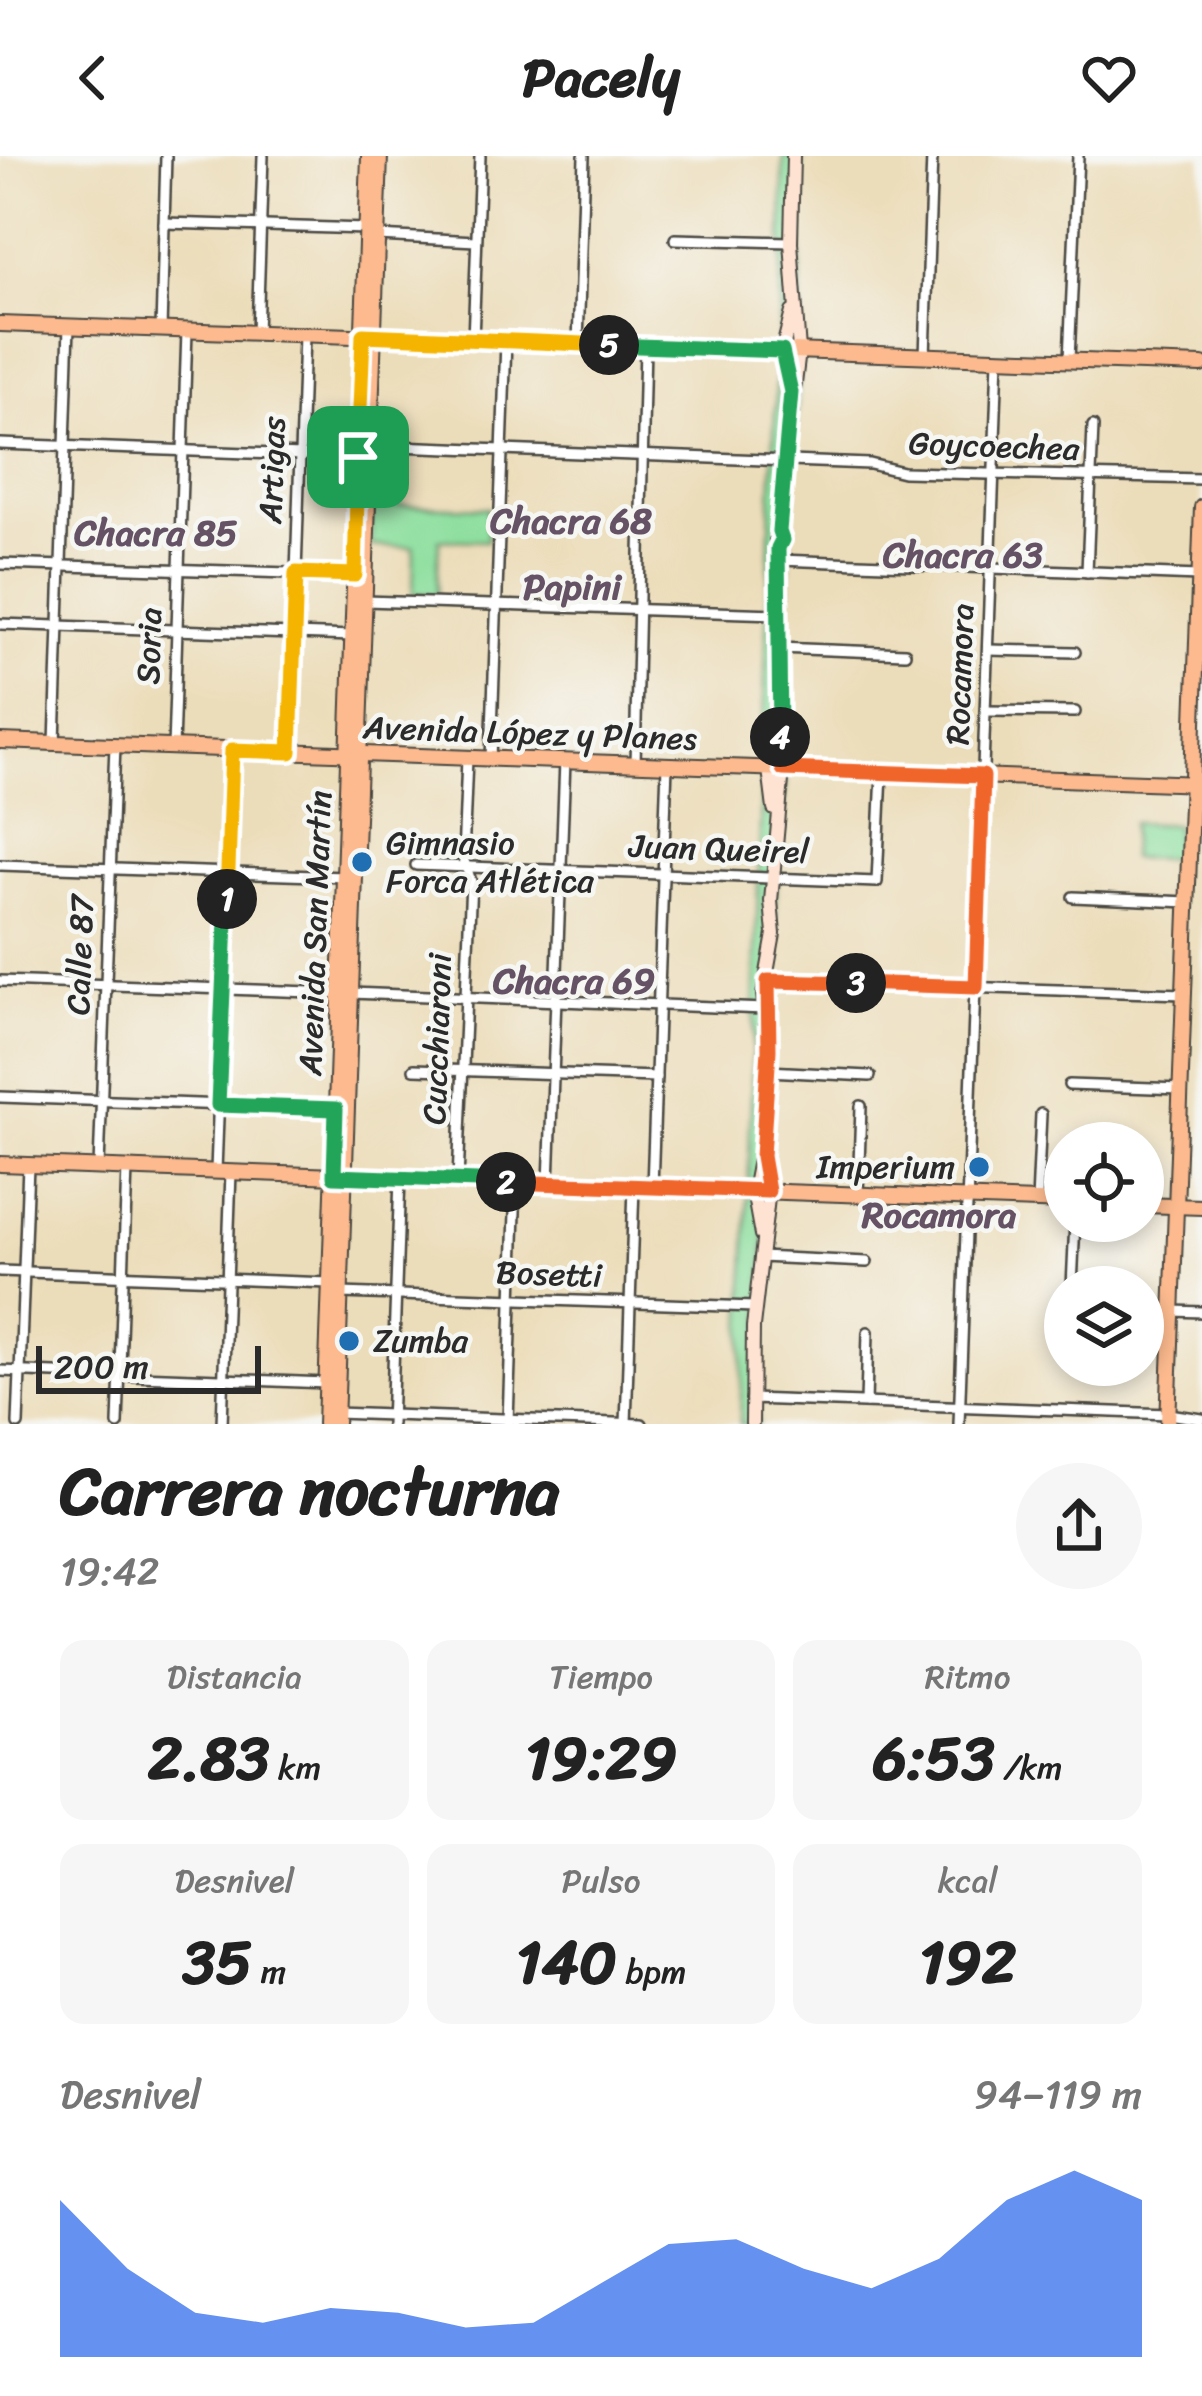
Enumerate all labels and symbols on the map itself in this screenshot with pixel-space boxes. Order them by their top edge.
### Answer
pin: 5 [579,315,639,375]
pin [307,406,409,508]
street label: Goycoechea [908,414,1081,478]
street label: Artigas [241,415,303,526]
district label: Chacra 68 [489,489,652,553]
district label: Chacra 85 [73,501,238,565]
district label: Chacra 63 [882,523,1043,587]
district label: Papini [523,555,623,619]
street label: Rocamora [929,602,991,746]
street label: Soria [119,606,179,685]
street label: Avenida López y Planes [361,698,698,768]
pin: 4 [750,707,810,767]
street label: Avenida San Martín [281,789,349,1078]
place label: Gimnasio Forca Atlética [386,814,594,910]
street label: Juan Queirel [627,817,811,881]
marker: Gimnasio Forca Atlética [349,849,375,875]
pin: 1 [197,869,257,929]
street label: Calle 87 [49,892,111,1016]
district label: Chacra 69 [492,949,655,1013]
street label: Cucchiaroni [405,951,469,1126]
pin: 3 [826,953,886,1013]
place label: Imperium [816,1138,955,1196]
pin: 2 [476,1152,536,1212]
marker: Imperium [966,1154,992,1180]
district label: Rocamora [861,1183,1016,1247]
street label: Bosetti [495,1243,604,1305]
place label: Zumba [373,1312,469,1370]
marker: Zumba [336,1328,362,1354]
scale bar [36,1340,261,1393]

